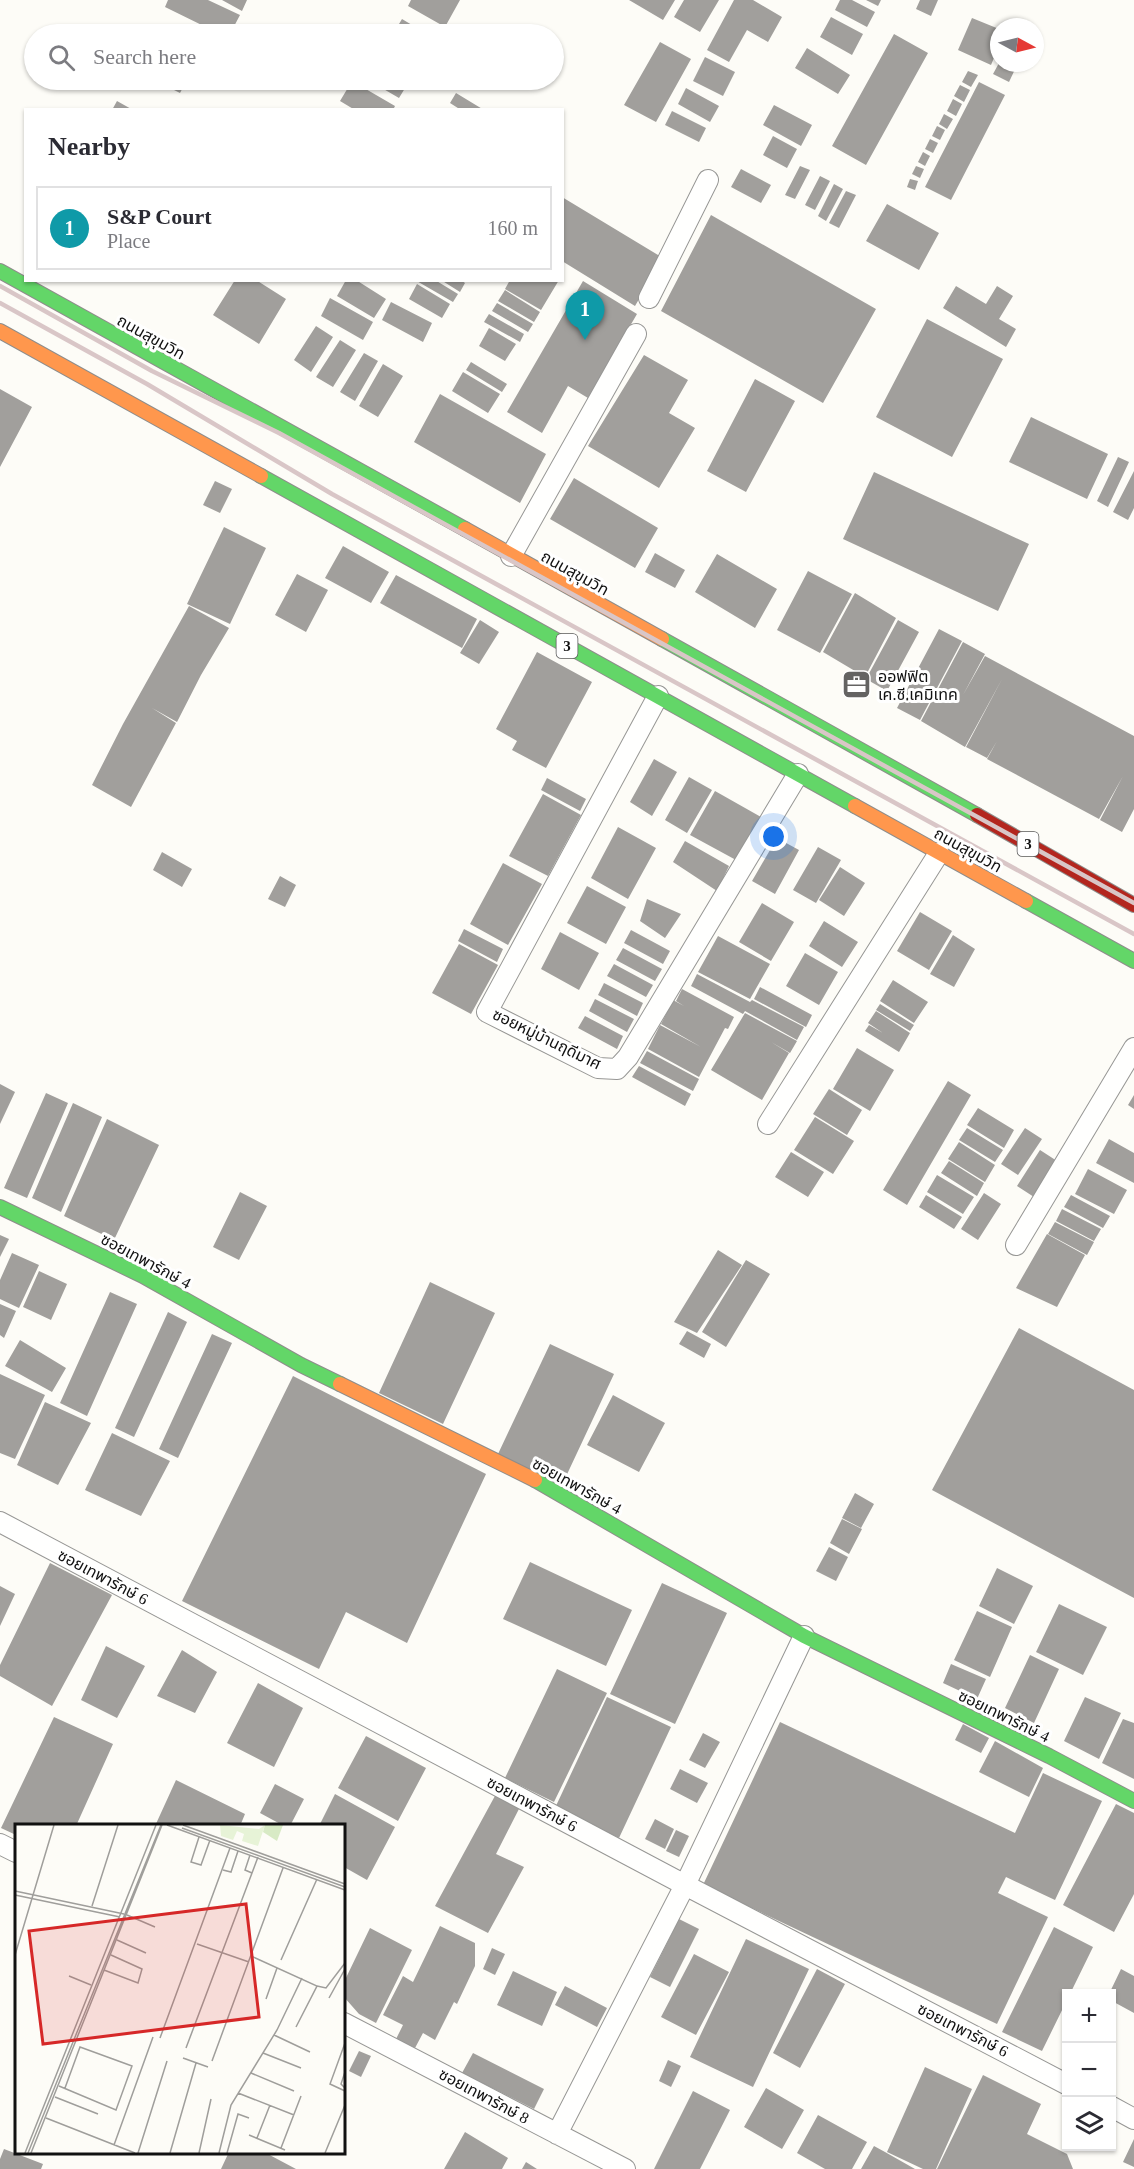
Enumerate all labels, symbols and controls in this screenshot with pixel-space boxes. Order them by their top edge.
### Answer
north arrow [990,18,1044,72]
search box [24,24,564,90]
icon: search [45,41,78,74]
text: Search here [93,44,196,69]
text: Nearby [48,132,130,161]
text: S&P Court [107,204,212,229]
text: 1 [65,217,75,239]
text: 160 m [487,217,538,239]
text: Place [107,230,150,252]
pin: 1 [566,290,604,340]
street label: ถนนสุขุมวิท [114,311,188,363]
street label: ถนนสุขุมวิท [538,547,612,599]
road number: 3 [556,634,578,658]
place label: ออฟฟิต เค.ซี.เคมิเทค [878,668,958,703]
office icon: ออฟฟิต เค.ซี.เคมิเทค [841,669,873,701]
your location [759,822,788,851]
street label: ถนนสุขุมวิท [931,824,1005,876]
road number: 3 [1018,832,1038,856]
street label: ซอยหมู่บ้านฤดีมาศ [490,1005,604,1074]
street label: ซอยเทพารักษ์ 4 [98,1230,194,1292]
street label: ซอยเทพารักษ์ 4 [529,1454,625,1518]
street label: ซอยเทพารักษ์ 6 [55,1546,151,1608]
street label: ซอยเทพารักษ์ 4 [956,1687,1052,1745]
street label: ซอยเทพารักษ์ 6 [484,1773,580,1835]
inset map [15,1824,345,2154]
map controls [1062,1989,1116,2151]
button: + [1062,1989,1116,2043]
street label: ซอยเทพารักษ์ 6 [915,2000,1011,2060]
button: − [1062,2043,1116,2097]
street label: ซอยเทพารักษ์ 8 [436,2065,532,2127]
button: layers [1062,2097,1116,2151]

